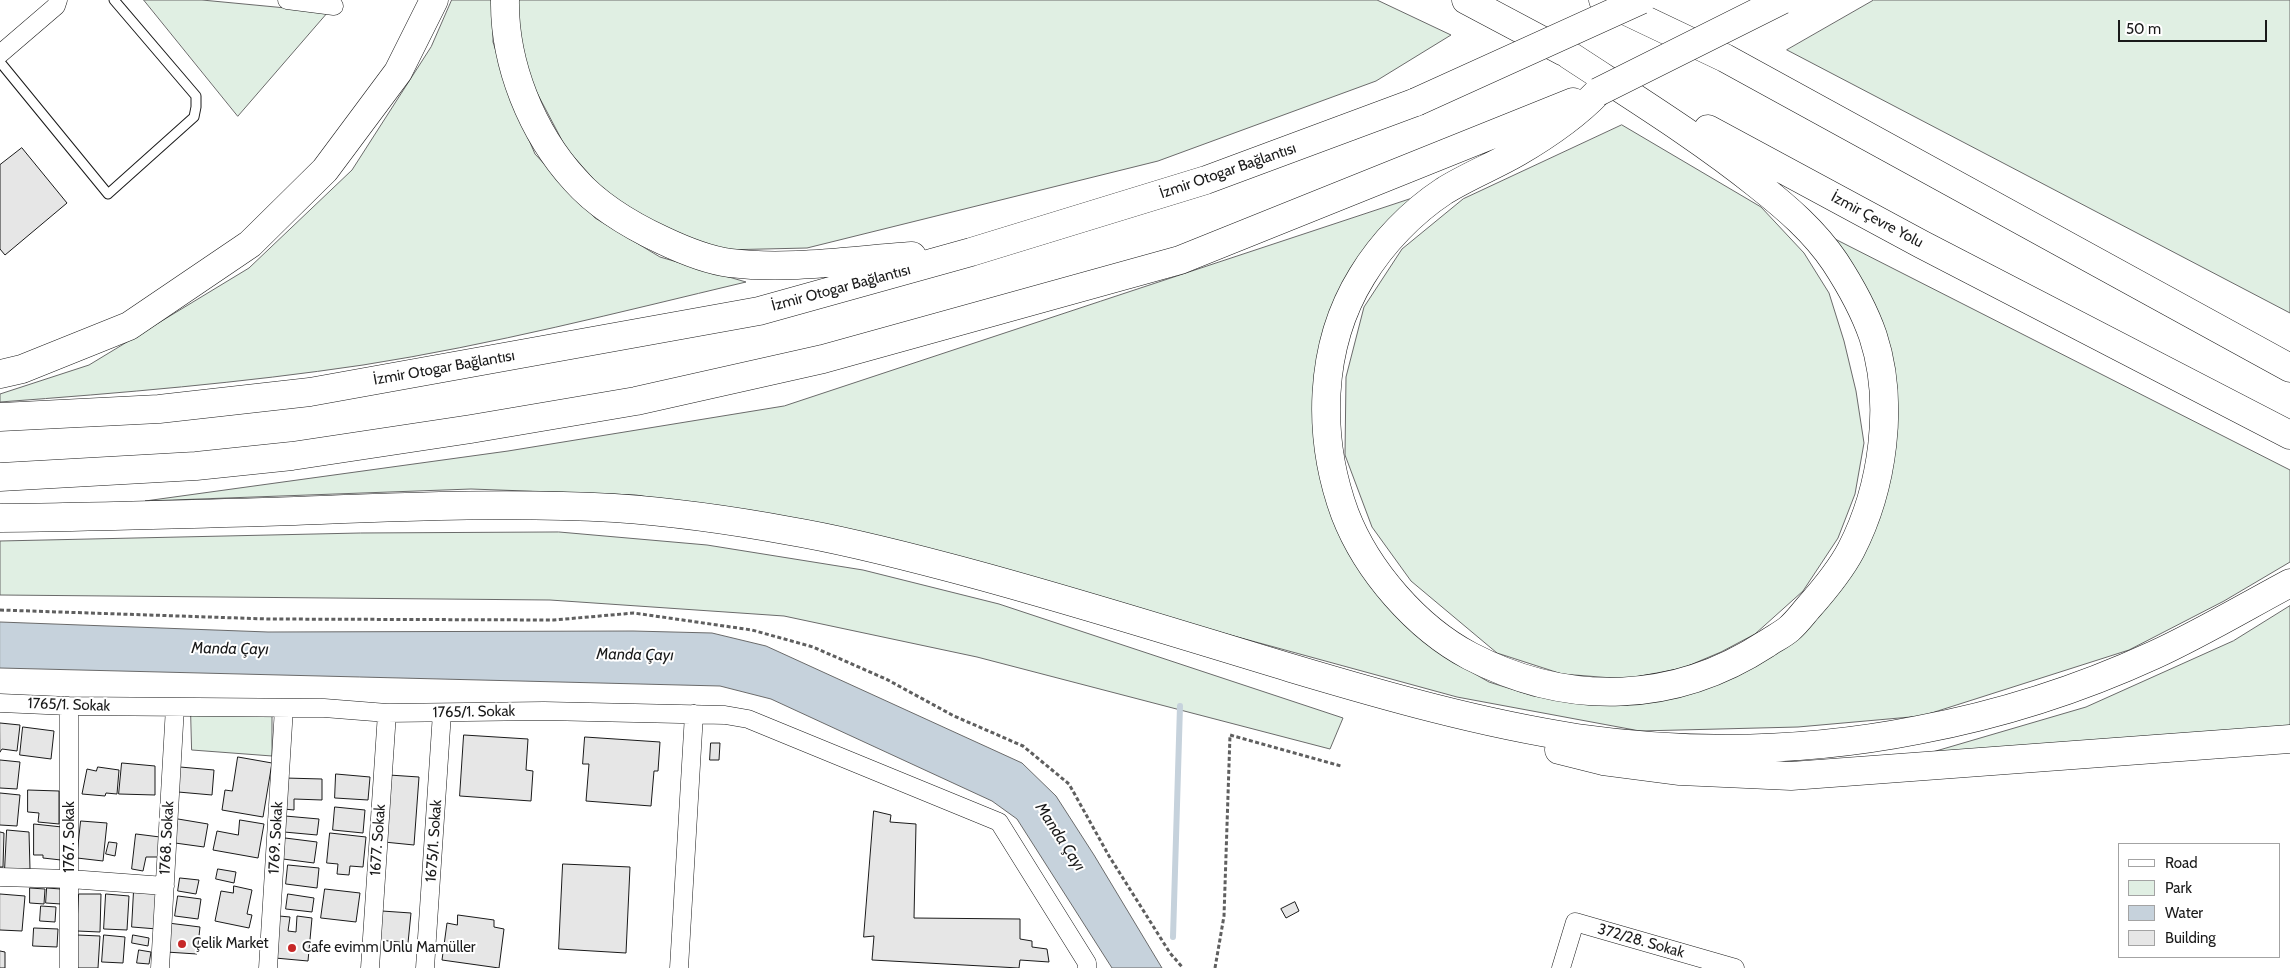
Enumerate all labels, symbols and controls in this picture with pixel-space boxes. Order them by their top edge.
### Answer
scale bar [2120,10,2269,42]
text: 50 m [2126,20,2161,38]
street label: İzmir Otogar Bağlantısı [1157,139,1299,203]
street label: İzmir Çevre Yolu [1828,188,1926,252]
street label: İzmir Otogar Bağlantısı [770,261,912,315]
street label: İzmir Otogar Bağlantısı [372,347,516,389]
water label: Manda Çayı [191,639,269,659]
water label: Manda Çayı [596,645,674,665]
street label: 1765/1. Sokak [27,695,111,715]
street label: 1765/1. Sokak [433,702,515,722]
street label: 1675/1. Sokak [422,799,446,883]
water label: Manda Çayı [1031,799,1089,875]
street label: 1767. Sokak [61,801,79,873]
street label: 1768. Sokak [156,801,178,875]
street label: 1769. Sokak [265,801,287,875]
street label: 1677. Sokak [367,804,389,876]
legend [2118,843,2280,958]
text: Road [2165,854,2198,872]
text: Park [2165,879,2192,897]
text: Water [2165,904,2203,922]
street label: 372/28. Sokak [1596,920,1686,962]
text: Building [2165,929,2216,947]
place label: Çelik Market [192,935,269,953]
marker: Çelik Market [176,938,188,950]
place label: Cafe evimm Unlu Mamüller [302,939,476,957]
marker: Cafe evimm Unlu Mamüller [286,942,298,954]

